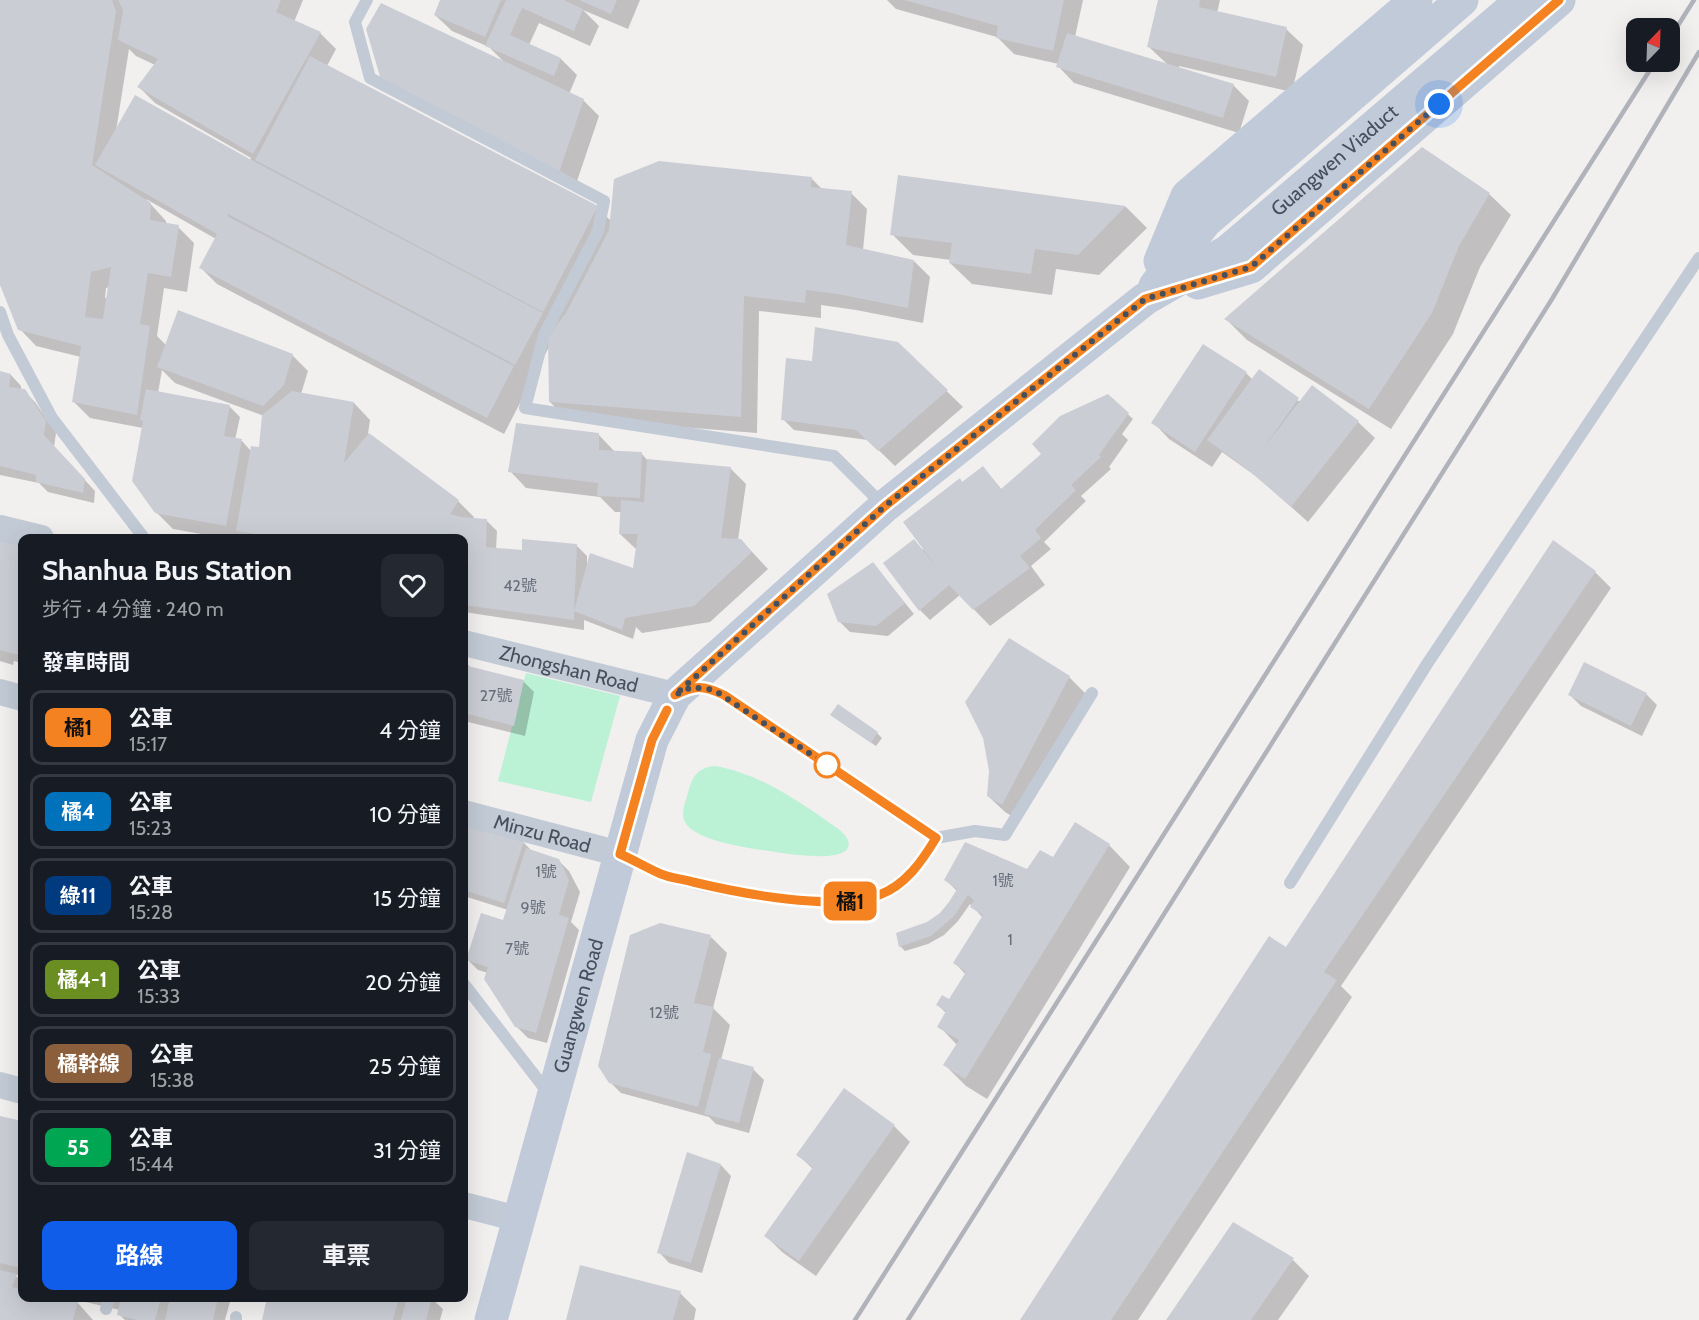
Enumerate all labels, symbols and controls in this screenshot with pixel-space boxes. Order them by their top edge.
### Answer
north arrow [1626,18,1680,72]
map controls [1626,18,1680,72]
your location [1424,89,1454,119]
street label: Guangwen Viaduct [1266,99,1403,221]
text: Shanhua Bus Station [42,553,292,587]
button: heart [381,554,444,617]
house number: 42號 [503,576,537,595]
text: 步行 · 4 分鐘 · 240 m [42,597,224,621]
street label: Zhongshan Road [497,640,641,697]
text: 發車時間 [42,649,130,676]
house number: 27號 [480,686,512,705]
text: 公車 [129,705,173,732]
text: 橘1 [64,715,92,740]
text: 4 分鐘 [379,717,441,744]
text: 15:17 [129,732,167,756]
unlabelled marker [814,752,840,778]
text: 公車 [129,789,173,816]
text: 橘4 [61,799,95,824]
text: 10 分鐘 [370,801,441,828]
street label: Minzu Road [491,809,593,858]
text: 15:23 [129,816,172,840]
house number: 1號 [535,862,557,881]
house number: 1號 [992,871,1014,890]
text: 公車 [129,873,173,900]
line badge: 橘1 [823,882,877,920]
text: 綠11 [60,883,96,908]
text: 15 分鐘 [373,885,441,912]
text: 橘1 [836,889,864,914]
house number: 9號 [520,898,546,917]
text: 15:28 [129,900,173,924]
house number: 1 [1007,930,1013,949]
street label: Guangwen Road [548,936,608,1076]
house number: 7號 [505,939,529,958]
text: 公車 [137,957,181,984]
text: 橘4-1 [57,967,107,992]
text: 20 分鐘 [365,969,441,996]
text: 15:33 [137,984,180,1008]
house number: 12號 [649,1003,679,1022]
text: 公車 [150,1041,194,1068]
text: 橘幹線 [57,1051,120,1076]
text: 25 分鐘 [369,1053,441,1080]
text: 15:38 [150,1068,194,1092]
text: 公車 [129,1125,173,1152]
text: 55 [67,1135,89,1160]
text: 31 分鐘 [373,1137,441,1164]
text: 15:44 [129,1152,174,1176]
button: 路線 [42,1221,237,1290]
button: 車票 [249,1221,444,1290]

